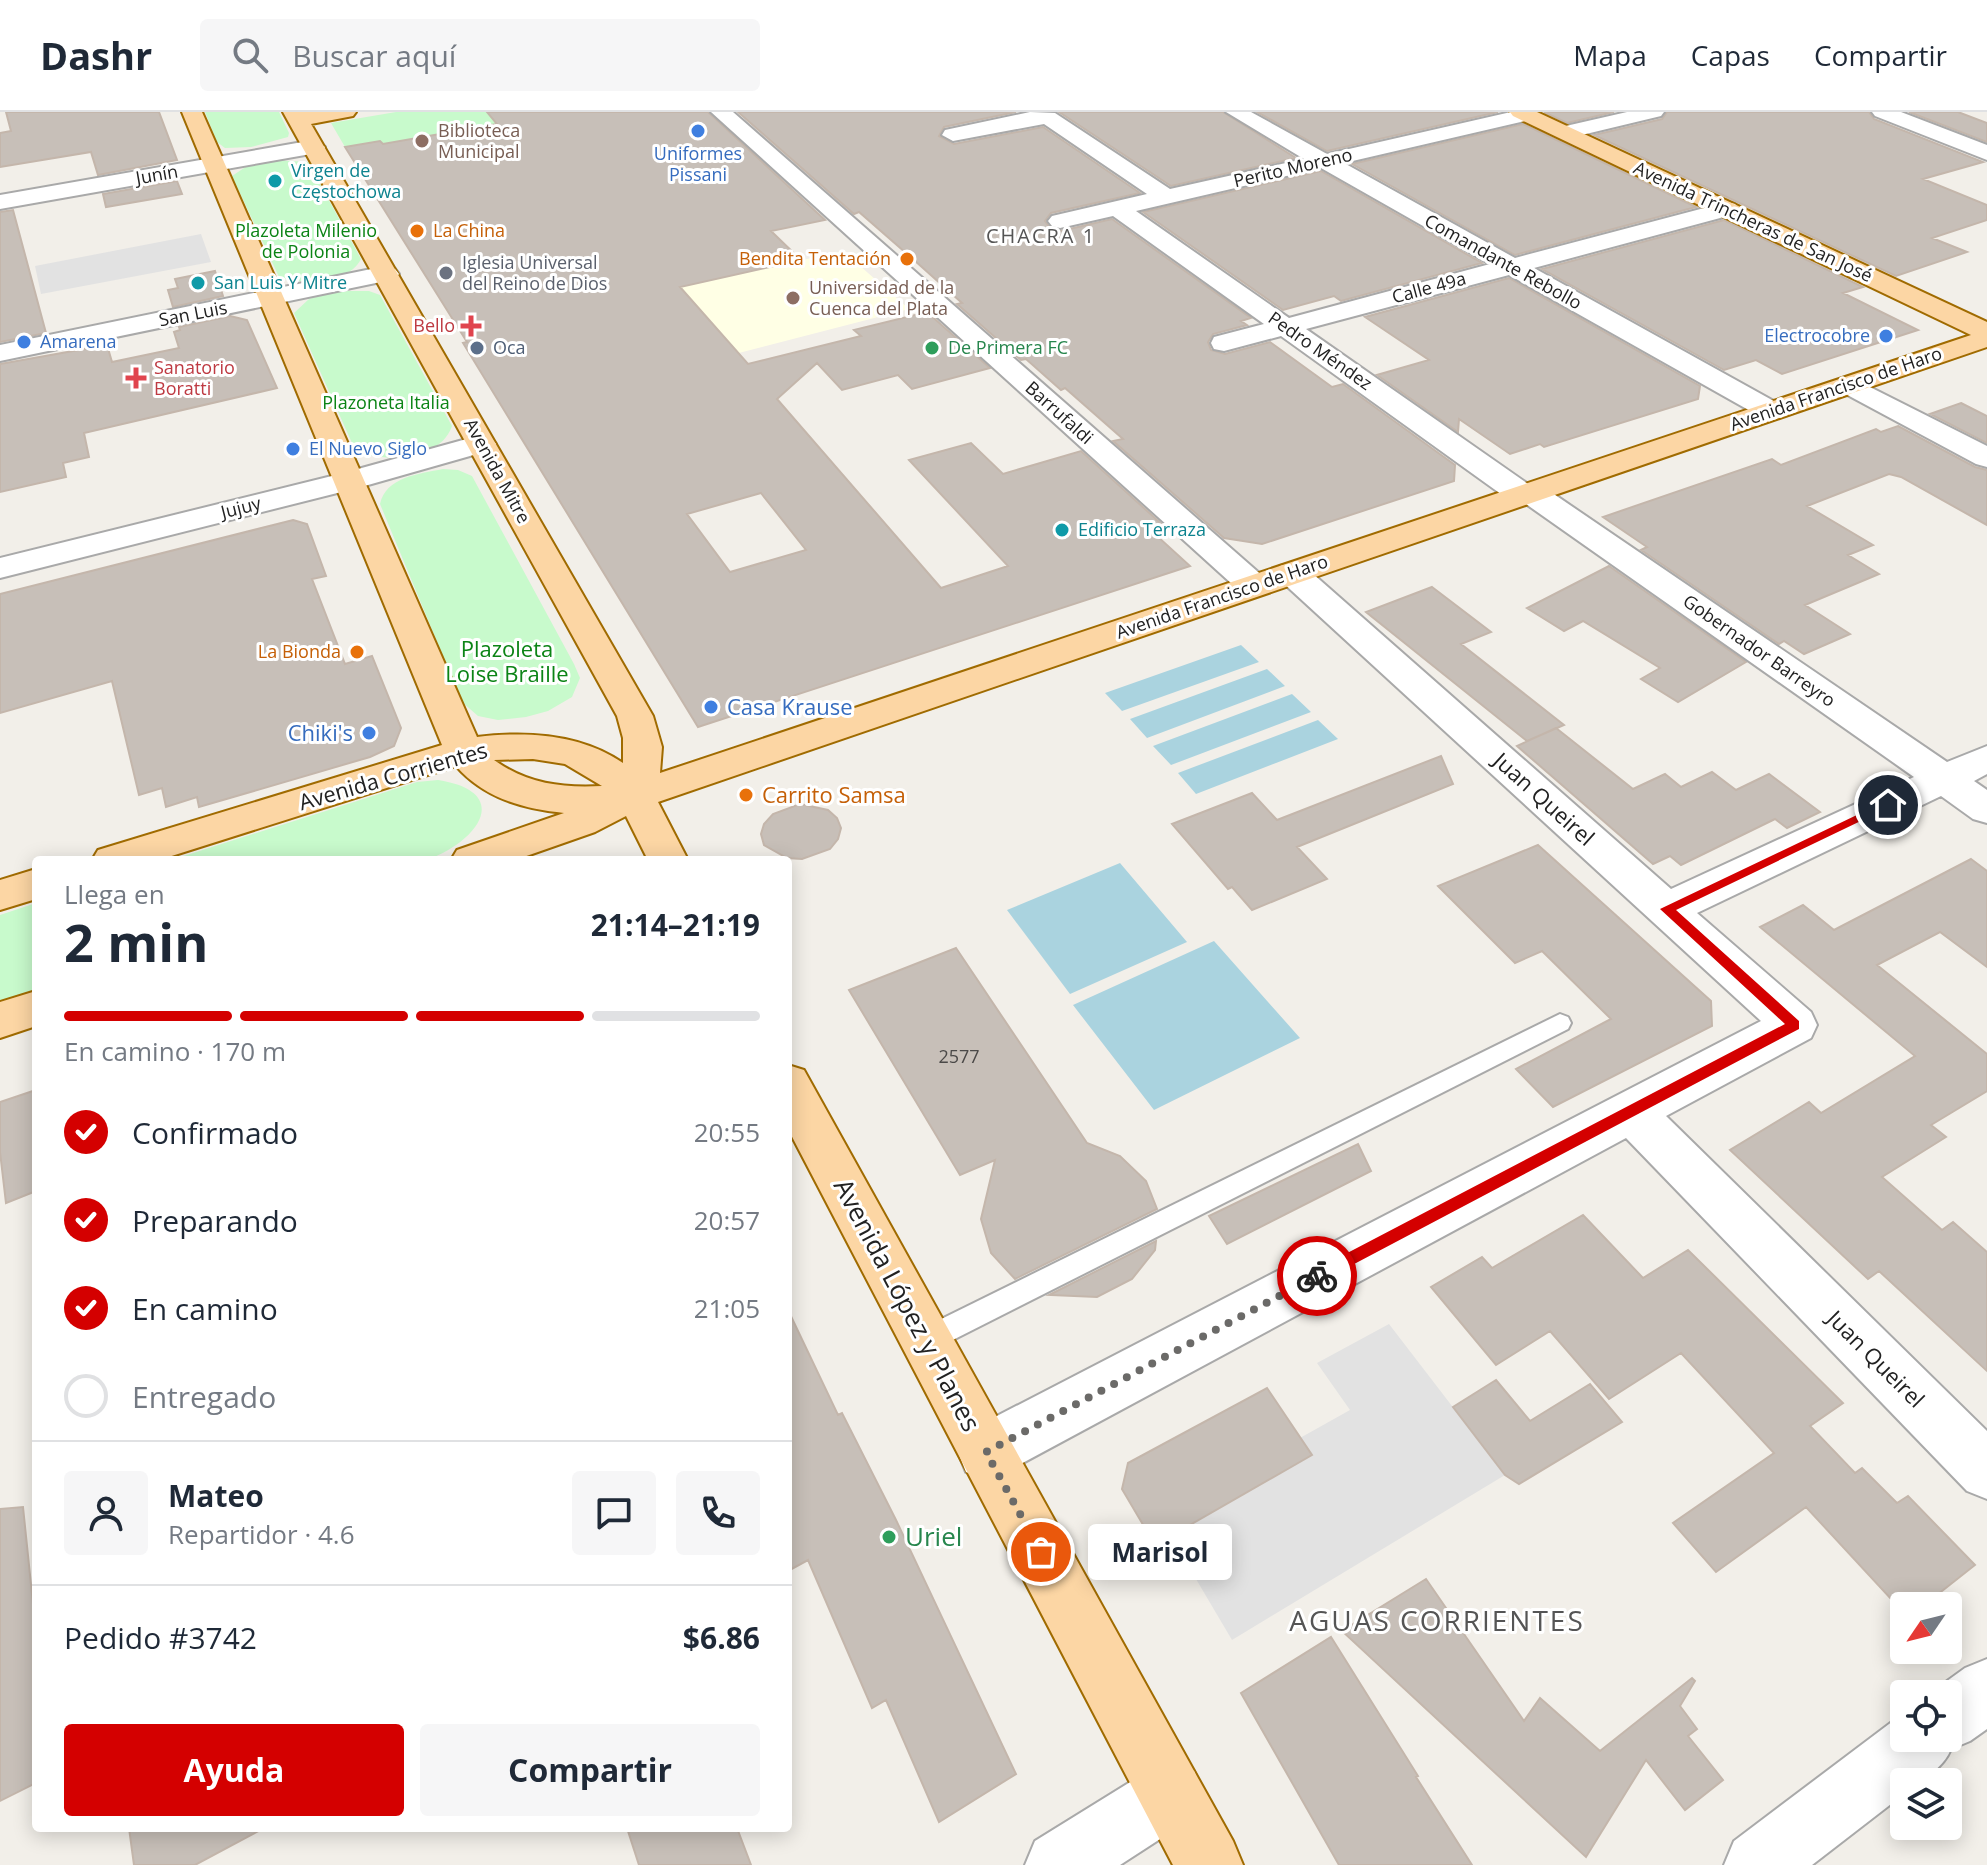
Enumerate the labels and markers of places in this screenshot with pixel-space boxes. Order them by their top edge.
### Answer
place label: Biblioteca Municipal [438,118,520,163]
marker: Uniformes Pissani [689,122,707,140]
marker: Biblioteca Municipal [413,132,431,150]
place label: Uniformes Pissani [654,141,742,186]
place label: Virgen de Częstochowa [291,158,401,203]
marker: Virgen de Częstochowa [266,172,284,190]
place label: La China [433,218,505,242]
marker: La China [408,222,426,240]
place label: Bendita Tentación [739,246,891,270]
place label: Iglesia Universal del Reino de Dios [462,250,607,295]
marker: Bendita Tentación [898,250,916,268]
marker: Iglesia Universal del Reino de Dios [437,264,455,282]
place label: San Luis Y Mitre [214,270,347,294]
marker: San Luis Y Mitre [189,274,207,292]
place label: Universidad de la Cuenca del Plata [809,275,954,320]
marker: Universidad de la Cuenca del Plata [784,289,802,307]
place label: Bello [413,313,455,337]
marker: Bello [462,317,480,335]
place label: Electrocobre [1764,323,1870,347]
marker: Electrocobre [1877,327,1895,345]
place label: Amarena [40,329,117,353]
marker: Amarena [15,333,33,351]
place label: Oca [493,335,526,359]
place label: De Primera FC [948,335,1068,359]
marker: Oca [468,339,486,357]
marker: De Primera FC [923,339,941,357]
place label: Sanatorio Boratti [154,355,235,400]
marker: Sanatorio Boratti [125,367,147,389]
place label: El Nuevo Siglo [309,436,427,460]
marker: El Nuevo Siglo [284,440,302,458]
place label: Edificio Terraza [1078,517,1206,541]
marker: Edificio Terraza [1053,521,1071,539]
place label: La Bionda [258,639,341,663]
marker: La Bionda [348,643,366,661]
place label: Casa Krause [727,691,853,721]
marker: Casa Krause [702,698,720,716]
place label: Chiki's [288,717,353,747]
marker: Chiki's [360,724,378,742]
pin [1854,771,1922,839]
place label: Carrito Samsa [762,779,906,809]
marker: Carrito Samsa [737,786,755,804]
place label: Uriel [905,1518,962,1554]
pin [1007,1518,1075,1586]
callout: Marisol [1089,1524,1233,1580]
marker: Uriel [880,1528,898,1546]

